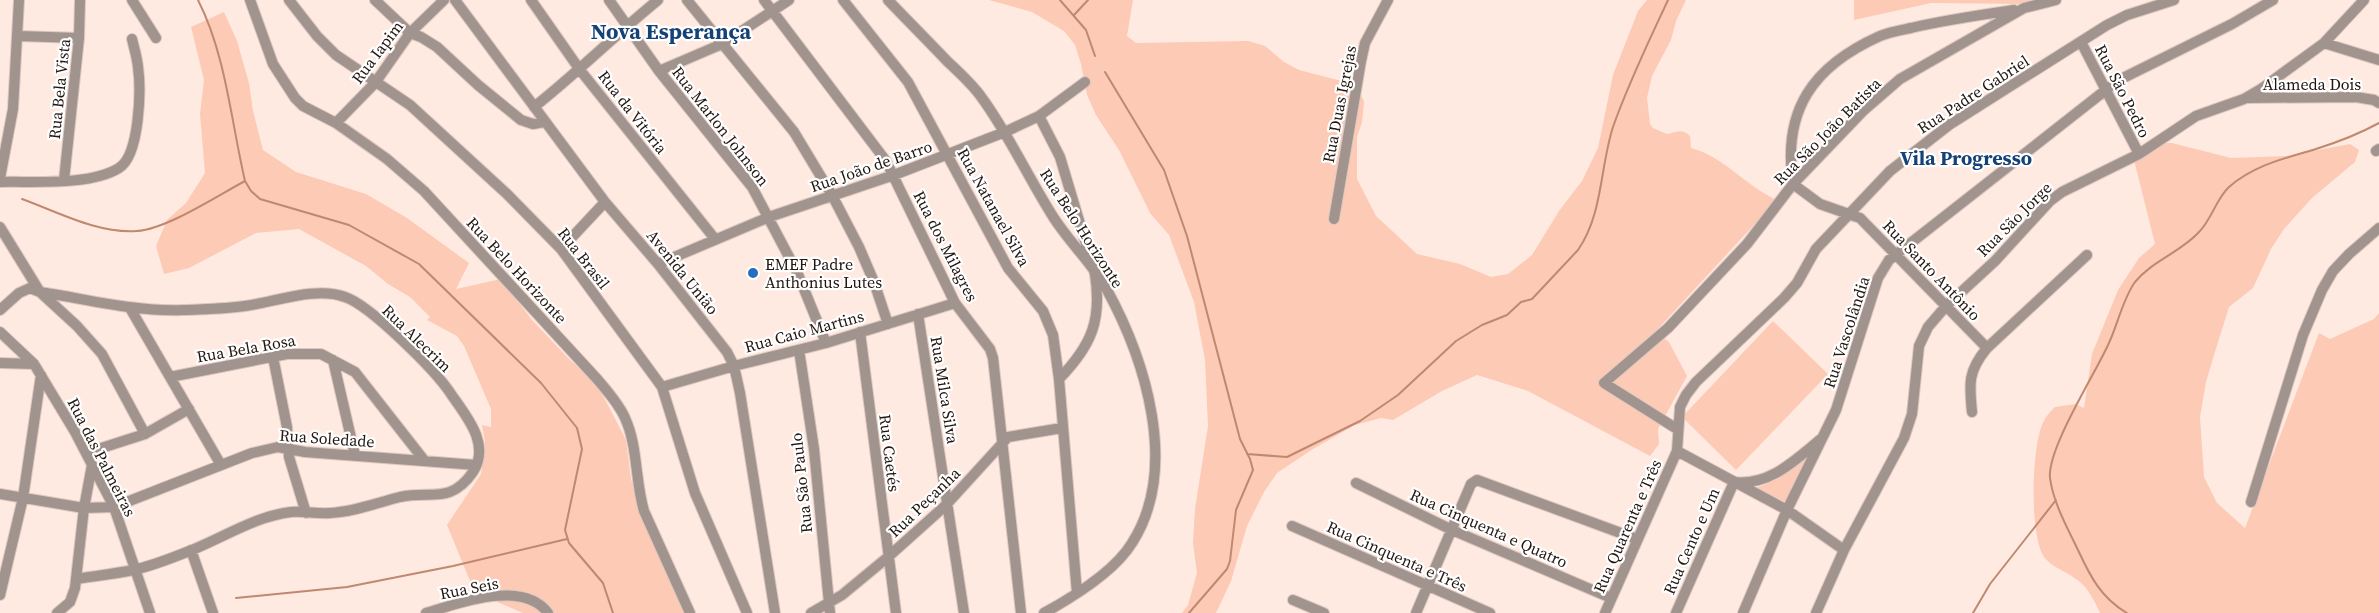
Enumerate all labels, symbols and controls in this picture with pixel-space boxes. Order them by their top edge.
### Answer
street label: Rua Iapim [346,16,408,88]
district label: Nova Esperança [591,16,752,46]
street label: Rua Bela Vista [43,37,75,140]
street label: Rua São Pedro [2090,41,2156,142]
street label: Rua Duas Igrejas [1317,43,1361,165]
street label: Rua Padre Gabriel [1913,49,2033,138]
street label: Rua Marlon Johnson [667,62,775,191]
street label: Rua da Vitória [593,66,673,159]
street label: Rua São João Batista [1768,72,1886,190]
street label: Alameda Dois [2263,73,2361,95]
street label: Rua João de Barro [807,135,935,197]
street label: Rua Natanael Silva [952,144,1036,271]
district label: Vila Progresso [1900,144,2032,172]
street label: Rua Belo Horizonte [1035,164,1129,292]
street label: Rua São Jorge [1972,177,2056,261]
street label: Rua dos Milagres [909,187,983,305]
street label: Rua Belo Horizonte [462,212,572,328]
street label: Rua Santo Antônio [1878,215,1986,325]
street label: Rua Brasil [553,223,615,294]
street label: Avenida União [642,225,724,319]
place label: EMEF Padre Anthonius Lutes [765,253,882,293]
marker: EMEF Padre Anthonius Lutes [746,266,760,280]
street label: Rua Vascolândia [1818,272,1875,391]
street label: Rua Alecrim [377,299,457,377]
street label: Rua Caio Martins [742,304,866,358]
street label: Rua Bela Rosa [195,328,298,368]
street label: Rua Milca Silva [926,335,964,446]
street label: Rua das Palmeiras [63,394,141,520]
street label: Rua Caetés [874,413,906,493]
street label: Rua Soledade [279,424,375,452]
street label: Rua São Paulo [785,432,817,534]
street label: Rua Quarenta e Três [1588,456,1666,596]
street label: Rua Peçanha [883,462,965,542]
street label: Rua Cinquenta e Quatro [1407,483,1571,573]
street label: Rua Cento e Um [1658,484,1724,598]
street label: Rua Cinquenta e Três [1323,515,1471,597]
street label: Rua Seis [438,572,500,604]

